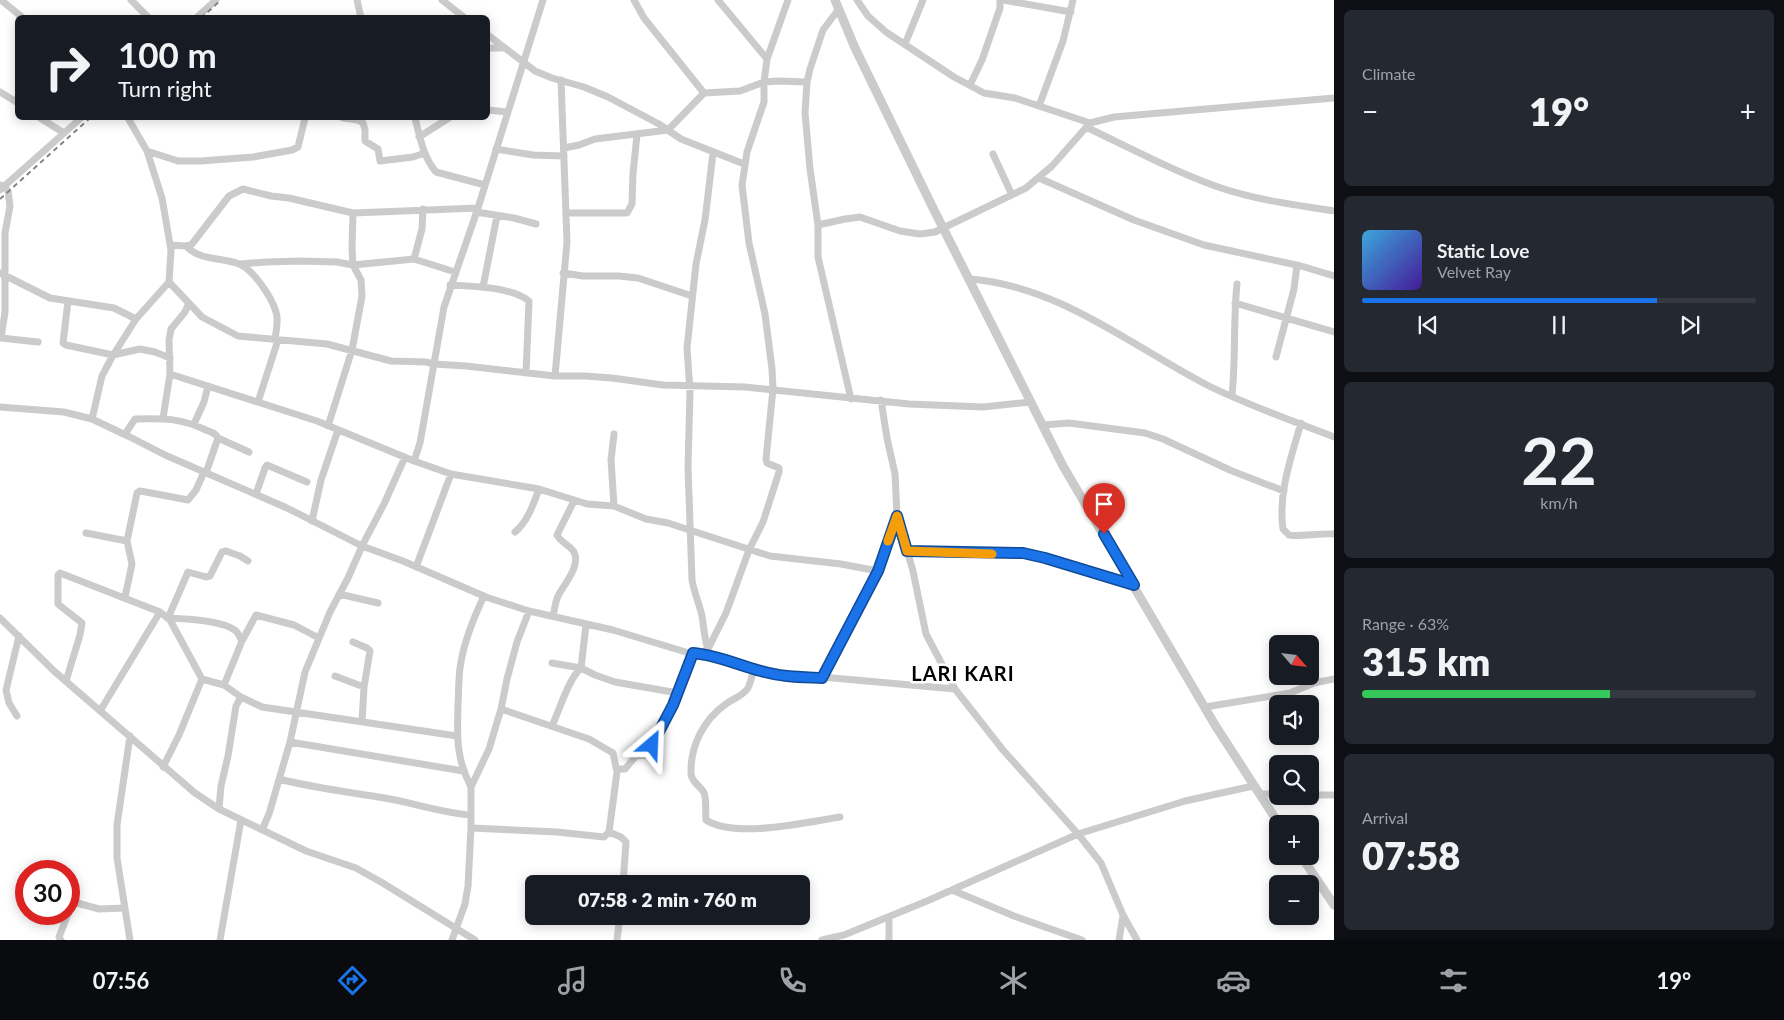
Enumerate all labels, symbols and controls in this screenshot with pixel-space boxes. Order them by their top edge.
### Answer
text: 100 m [118,33,217,75]
icon: right [35,35,100,100]
text: Climate [1362,64,1415,83]
text: Turn right [118,75,212,102]
text: 19° [1529,88,1589,134]
text: − [1362,94,1378,128]
text: + [1740,94,1756,128]
text: Static Love [1437,239,1529,262]
text: Velvet Ray [1437,262,1511,281]
icon: previous [1414,311,1442,339]
icon: pause [1545,311,1573,339]
icon: next [1676,311,1704,339]
text: 22 [1521,421,1597,499]
pin [1083,483,1125,534]
icon: arrive [1090,490,1118,518]
text: km/h [1540,493,1578,512]
text: Range · 63% [1362,614,1449,633]
north arrow [1269,635,1319,685]
map controls [1269,635,1319,925]
text: 315 km [1362,638,1490,684]
district label: LARI KARI [911,661,1015,685]
button: sound [1269,695,1319,745]
position arrow [625,718,677,770]
button: search [1269,755,1319,805]
text: Arrival [1362,808,1408,827]
button: + [1269,815,1319,865]
text: 07:58 [1362,832,1460,878]
speed limit sign: 30 [15,860,80,925]
button: − [1269,875,1319,925]
text: 07:58 · 2 min · 760 m [578,888,757,911]
icon: directions [335,963,370,998]
icon: music [555,963,590,998]
icon: phone [775,963,810,998]
icon: climate [996,963,1031,998]
icon: car [1216,963,1251,998]
icon: filters [1436,963,1471,998]
text: 07:56 [93,967,149,994]
text: 19° [1657,967,1691,994]

